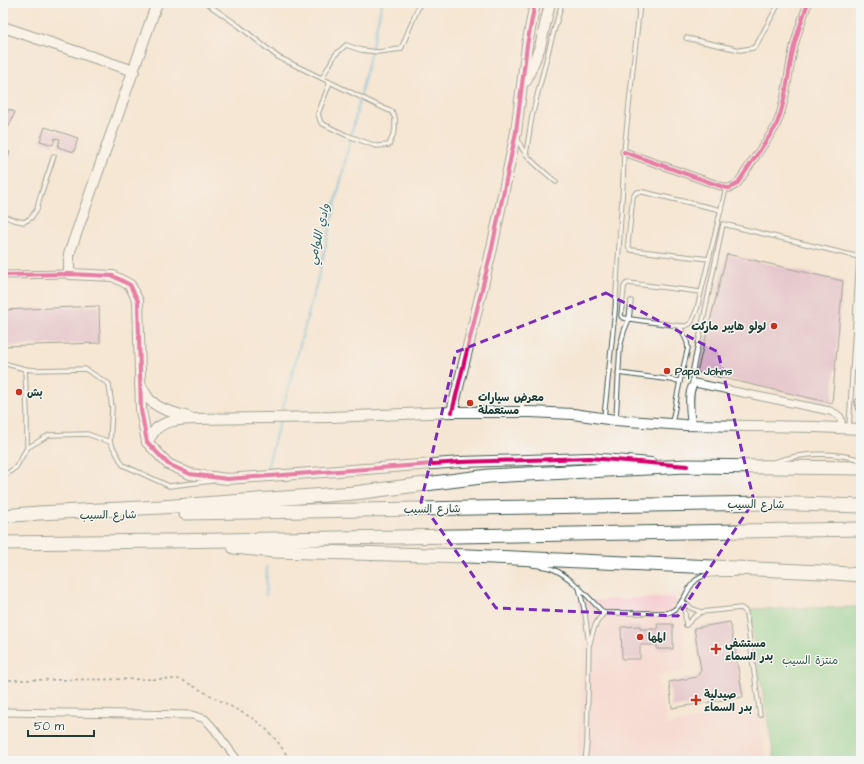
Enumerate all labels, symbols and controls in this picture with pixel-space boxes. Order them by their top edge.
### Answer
water label: وادي اللوامي [304,201,336,267]
place label: لولو هايبر ماركت [691,319,766,334]
marker: لولو هايبر ماركت [769,321,779,331]
place label: Papa Johns [675,364,733,380]
marker: Papa Johns [662,366,672,376]
place label: بش [27,385,43,400]
marker: بش [14,387,24,397]
place label: معرض سيارات مستعملة [478,390,544,418]
marker: معرض سيارات مستعملة [465,398,475,408]
street label: شارع السيب [728,497,784,513]
street label: شارع السيب [403,501,461,518]
street label: شارع السيب [79,507,137,524]
place label: المها [648,630,666,645]
marker: المها [635,632,645,642]
place label: مستشفى بدر السماء [725,636,773,664]
marker: مستشفى بدر السماء [710,643,722,655]
park label: منتزة السيب [782,653,838,668]
place label: صيدلية بدر السماء [704,687,752,715]
marker: صيدلية بدر السماء [691,695,701,705]
scale bar [28,712,94,738]
text: 50 m [34,718,65,735]

